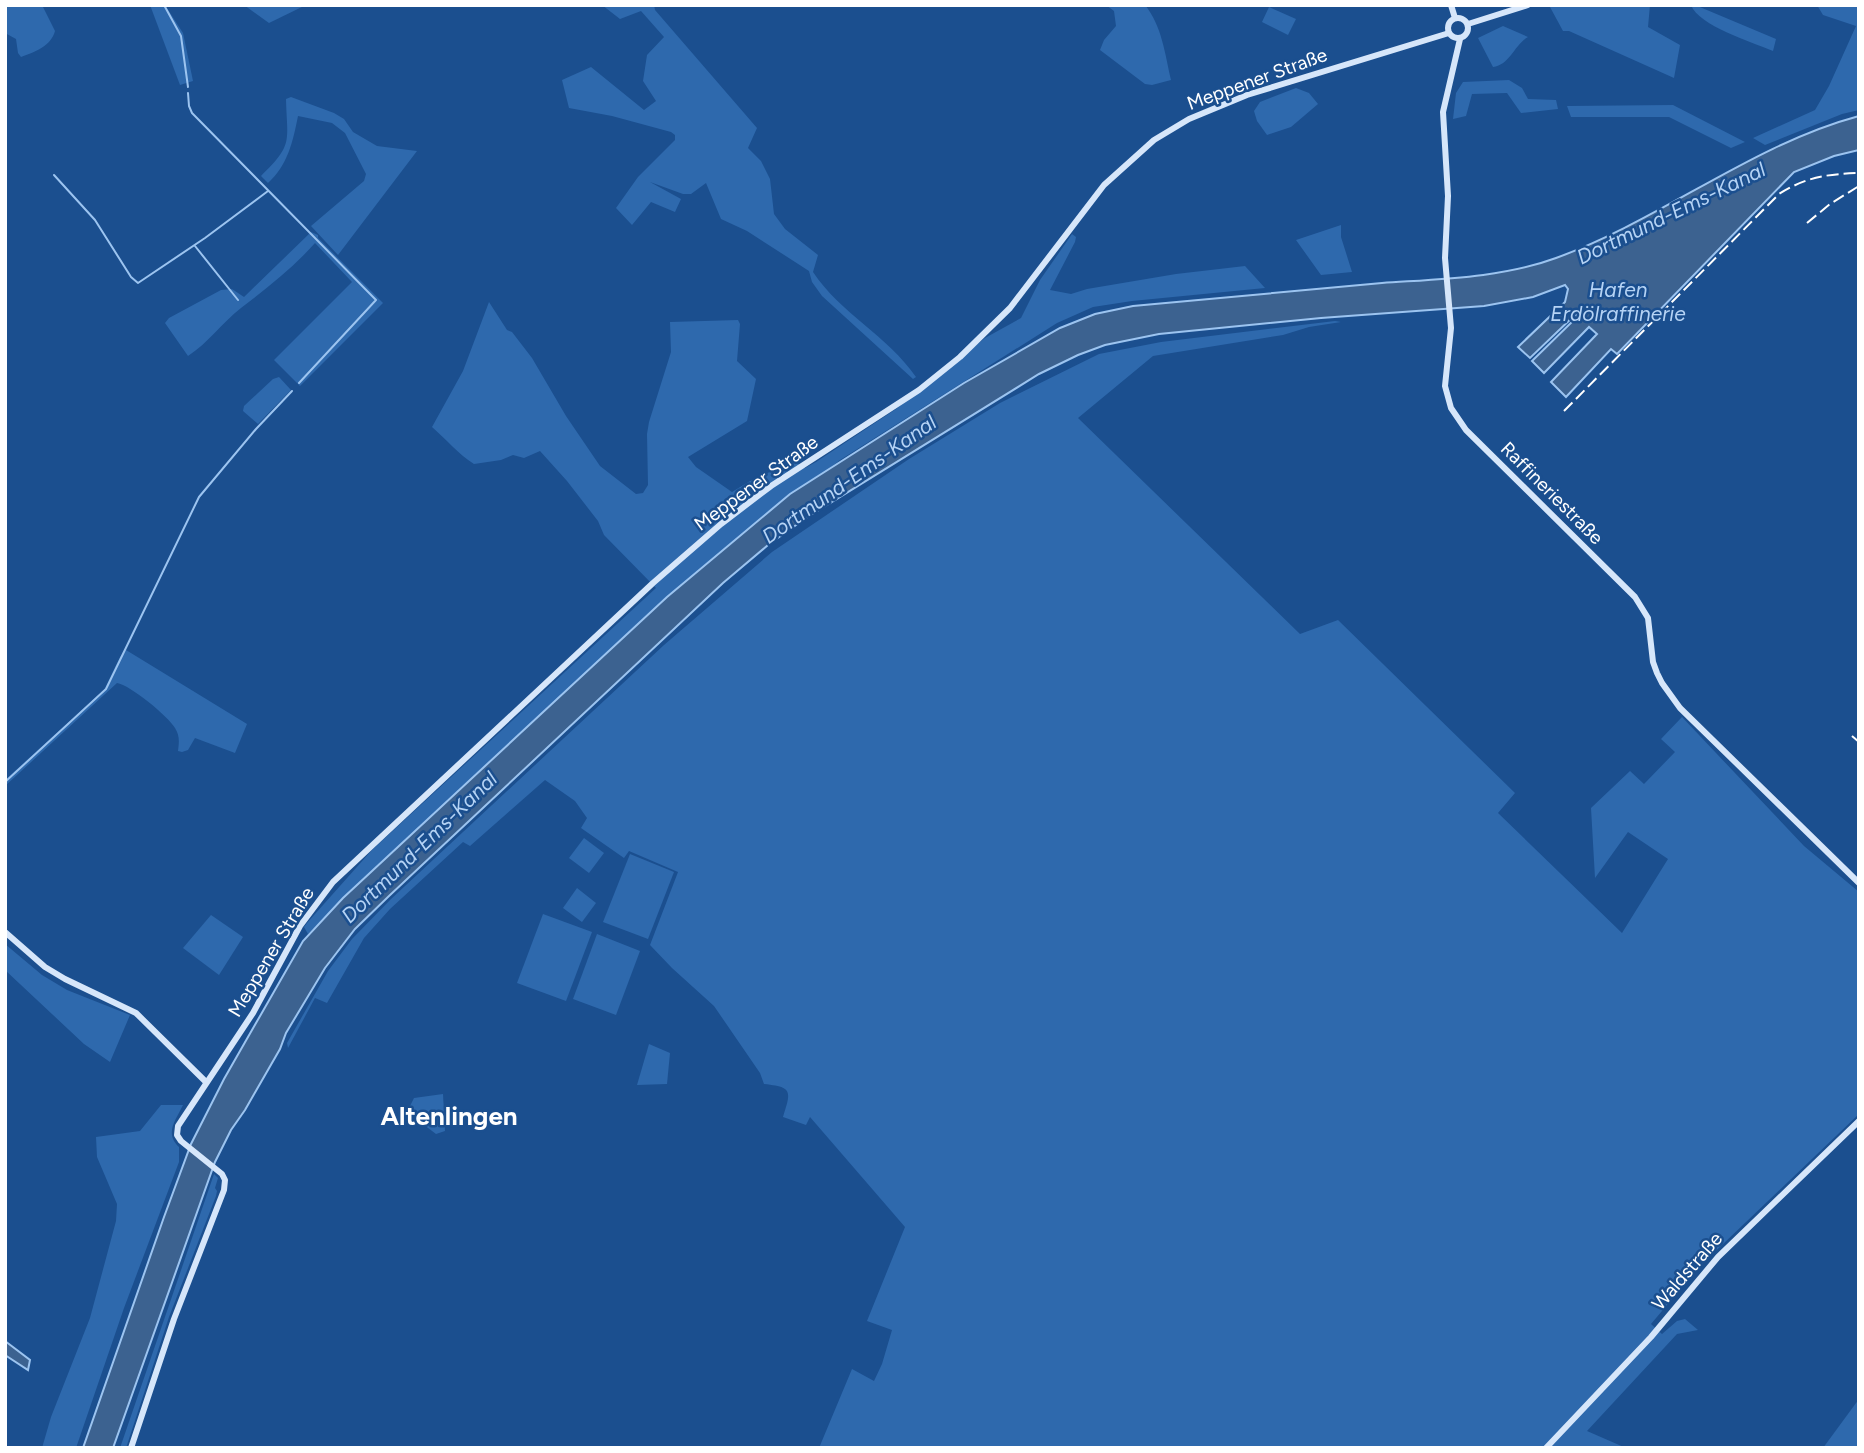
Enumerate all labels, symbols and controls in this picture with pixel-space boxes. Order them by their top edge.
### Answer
street label: Meppener Straße [1184,43,1330,115]
water label: Dortmund-Ems-Kanal [1573,156,1770,270]
water label: Hafen Erdölraffinerie [1550,277,1686,326]
water label: Dortmund-Ems-Kanal [757,409,941,549]
street label: Meppener Straße [690,430,822,536]
street label: Raffineriestraße [1496,437,1608,549]
water label: Dortmund-Ems-Kanal [336,766,502,928]
street label: Meppener Straße [223,883,319,1021]
district label: Altenlingen [380,1100,518,1132]
street label: Waldstraße [1647,1227,1727,1315]

